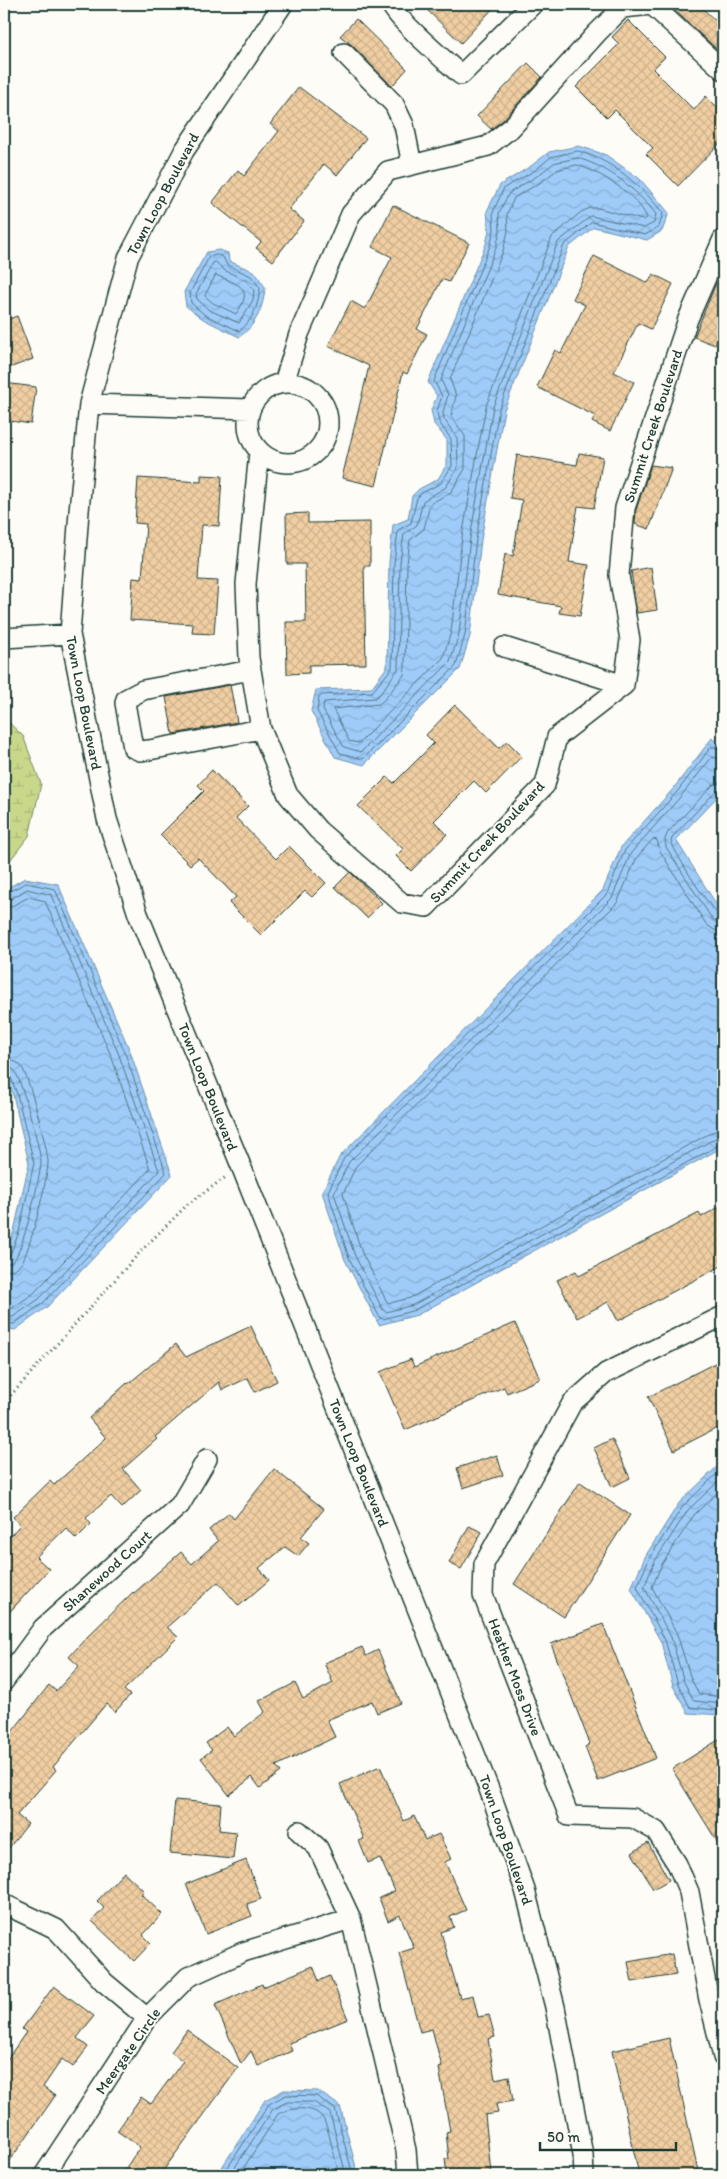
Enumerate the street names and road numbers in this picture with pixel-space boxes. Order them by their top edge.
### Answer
street label: Town Loop Boulevard [123,129,203,258]
street label: Summit Creek Boulevard [620,347,686,505]
street label: Town Loop Boulevard [62,634,106,772]
street label: Summit Creek Boulevard [426,777,548,907]
street label: Town Loop Boulevard [174,1020,242,1154]
street label: Town Loop Boulevard [325,1396,393,1530]
street label: Shanewood Court [59,1526,155,1616]
street label: Heather Moss Drive [484,1616,546,1738]
street label: Town Loop Boulevard [475,1773,537,1908]
street label: Meergate Circle [92,2004,164,2098]

